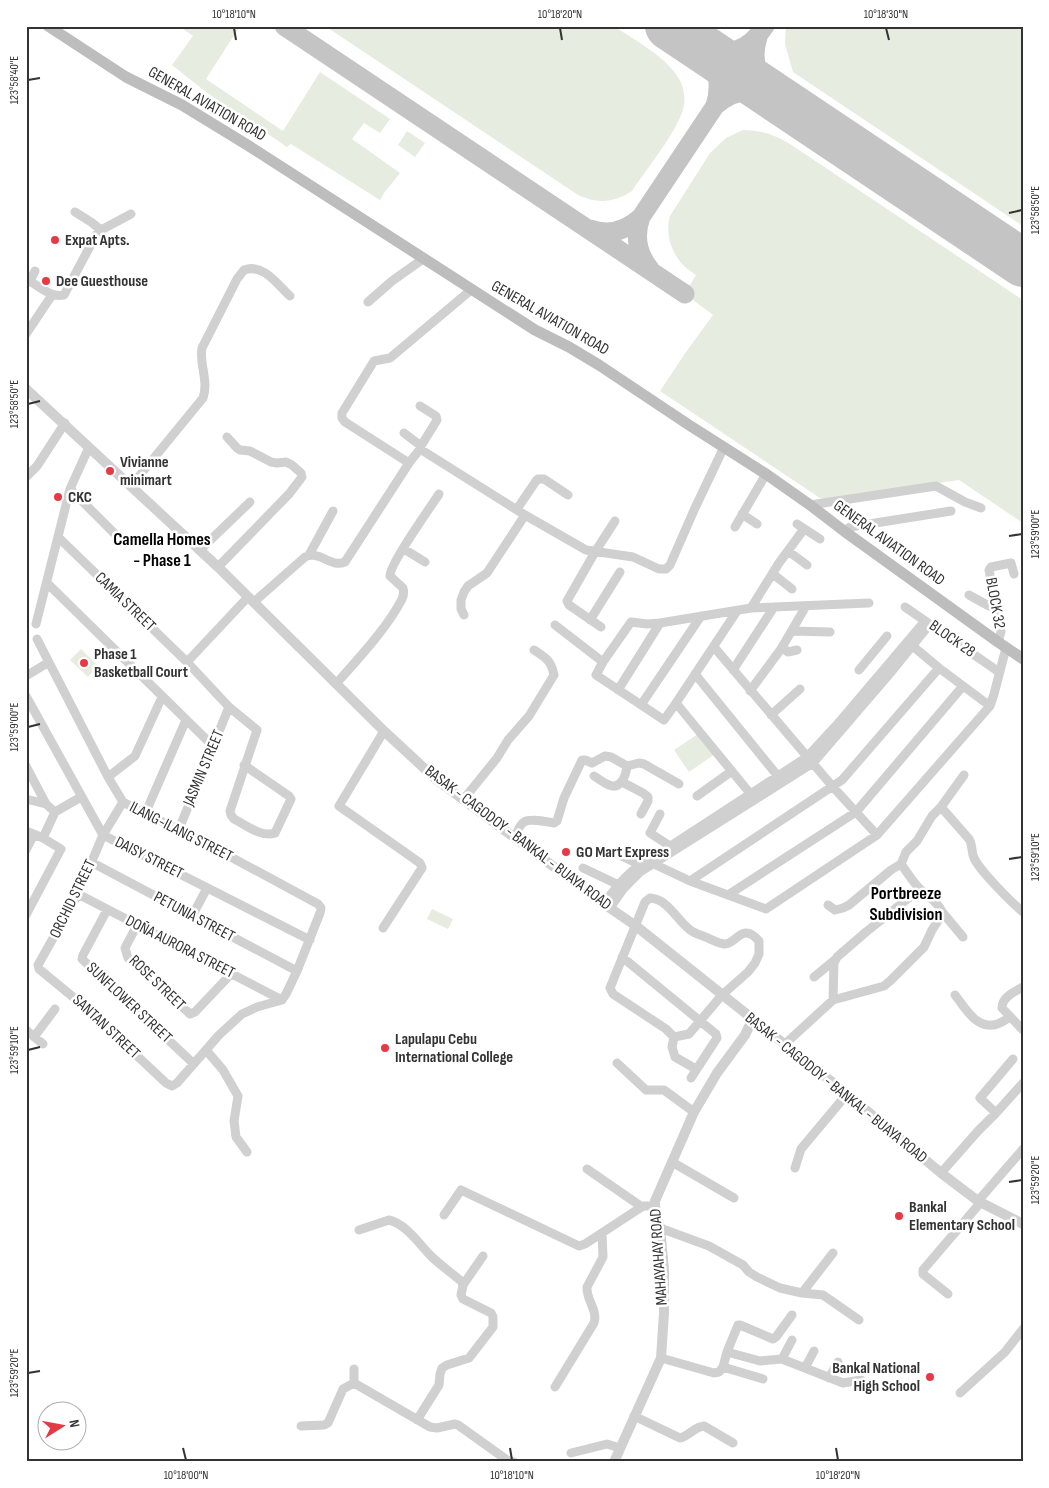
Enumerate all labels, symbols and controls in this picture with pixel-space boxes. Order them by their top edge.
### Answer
text: 10°18'10"N [212,7,256,22]
text: 10°18'20"N [538,7,582,22]
text: 10°18'30"N [864,7,908,22]
text: 123°58'40"E [7,56,22,104]
street label: GENERAL AVIATION ROAD [145,63,269,146]
text: 123°58'50"E [1028,186,1043,234]
place label: Expat Apts. [65,231,130,250]
marker: Expat Apts. [49,234,61,246]
place label: Dee Guesthouse [56,272,148,291]
marker: Dee Guesthouse [40,275,52,287]
street label: GENERAL AVIATION ROAD [488,277,612,360]
text: 123°58'50"E [7,380,22,428]
place label: Vivianne minimart [120,453,172,490]
marker: Vivianne minimart [104,465,116,477]
place label: CKC [68,488,92,507]
marker: CKC [52,491,64,503]
street label: GENERAL AVIATION ROAD [830,496,949,590]
text: 123°59'00"E [1028,509,1043,559]
district label: Camella Homes - Phase 1 [113,529,211,571]
street label: CAMIA STREET [91,568,160,636]
street label: BLOCK 32 [981,576,1009,630]
street label: BLOCK 28 [925,616,979,662]
place label: Phase 1 Basketball Court [94,645,188,682]
marker: Phase 1 Basketball Court [78,657,90,669]
text: 123°59'00"E [7,702,22,752]
street label: JASMIN STREET [179,727,229,810]
street label: BASAK - CAGODOY - BANKAL - BUAYA ROAD [421,762,615,914]
street label: ILANG-ILANG STREET [126,798,236,866]
street label: DAISY STREET [112,833,187,884]
text: 123°59'10"E [1028,833,1043,881]
place label: GO Mart Express [576,843,669,862]
marker: GO Mart Express [560,846,572,858]
street label: ORCHID STREET [46,856,100,941]
district label: Portbreeze Subdivision [870,883,942,925]
street label: PETUNIA STREET [150,888,238,946]
street label: DOÑA AURORA STREET [122,911,238,983]
street label: ROSE STREET [125,951,190,1015]
street label: SUNFLOWER STREET [82,959,176,1048]
street label: SANTAN STREET [68,991,144,1063]
street label: BASAK - CAGODOY - BANKAL - BUAYA ROAD [741,1009,931,1167]
text: 123°59'10"E [7,1026,22,1074]
place label: Lapulapu Cebu International College [395,1030,513,1067]
marker: Lapulapu Cebu International College [379,1042,391,1054]
text: 123°59'20"E [1028,1156,1043,1204]
place label: Bankal Elementary School [909,1198,1015,1235]
street label: MAHAYAHAY ROAD [646,1208,672,1306]
marker: Bankal Elementary School [893,1210,905,1222]
text: 123°59'20"E [7,1349,22,1397]
place label: Bankal National High School [832,1359,920,1396]
marker: Bankal National High School [924,1371,936,1383]
north arrow [38,1400,88,1450]
text: N [65,1418,83,1429]
text: 10°18'00"N [164,1468,208,1483]
text: 10°18'10"N [490,1468,534,1483]
text: 10°18'20"N [816,1468,860,1483]

